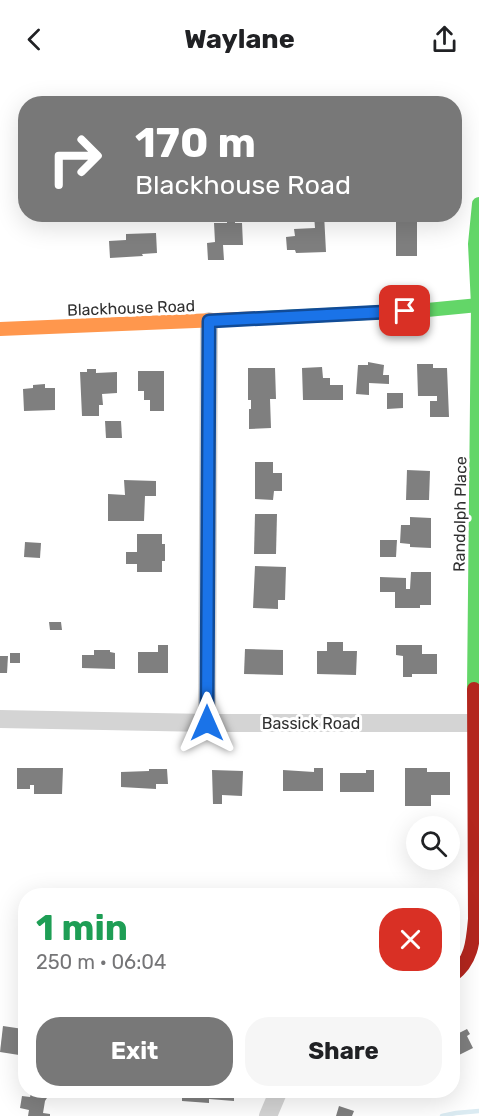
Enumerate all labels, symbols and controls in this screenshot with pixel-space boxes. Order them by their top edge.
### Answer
icon: back [18,23,51,56]
text: Waylane [184,23,295,55]
icon: share [428,23,461,56]
text: 170 m [135,118,256,168]
icon: right [36,120,114,198]
text: Blackhouse Road [135,169,351,201]
pin [379,285,430,336]
icon: arrive [388,294,421,327]
street label: Blackhouse Road [67,296,195,320]
street label: Randolph Place [449,456,471,572]
position arrow [175,691,239,755]
street label: Bassick Road [262,714,360,733]
map controls [406,816,460,870]
button: search [406,816,460,870]
text: 1 min [36,906,128,949]
button: close [379,908,442,971]
text: 250 m · 06:04 [36,950,166,974]
button: Exit [36,1017,233,1086]
button: Share [245,1017,442,1086]

